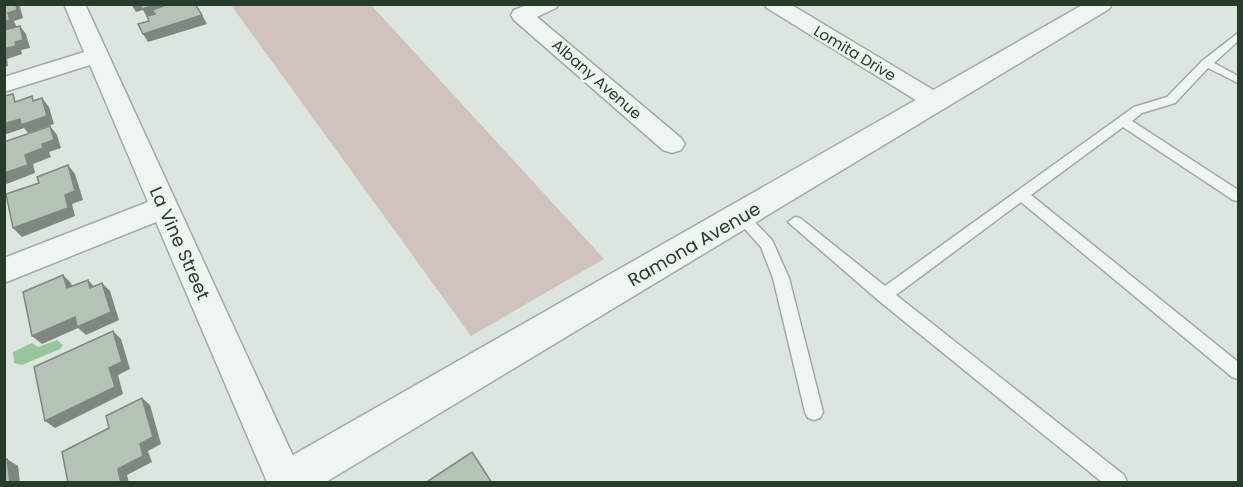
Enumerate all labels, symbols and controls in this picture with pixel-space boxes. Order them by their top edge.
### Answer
street label: Lomita Drive [810,20,900,86]
street label: Albany Avenue [548,34,646,124]
street label: La Vine Street [144,182,216,304]
street label: Ramona Avenue [623,196,765,292]

